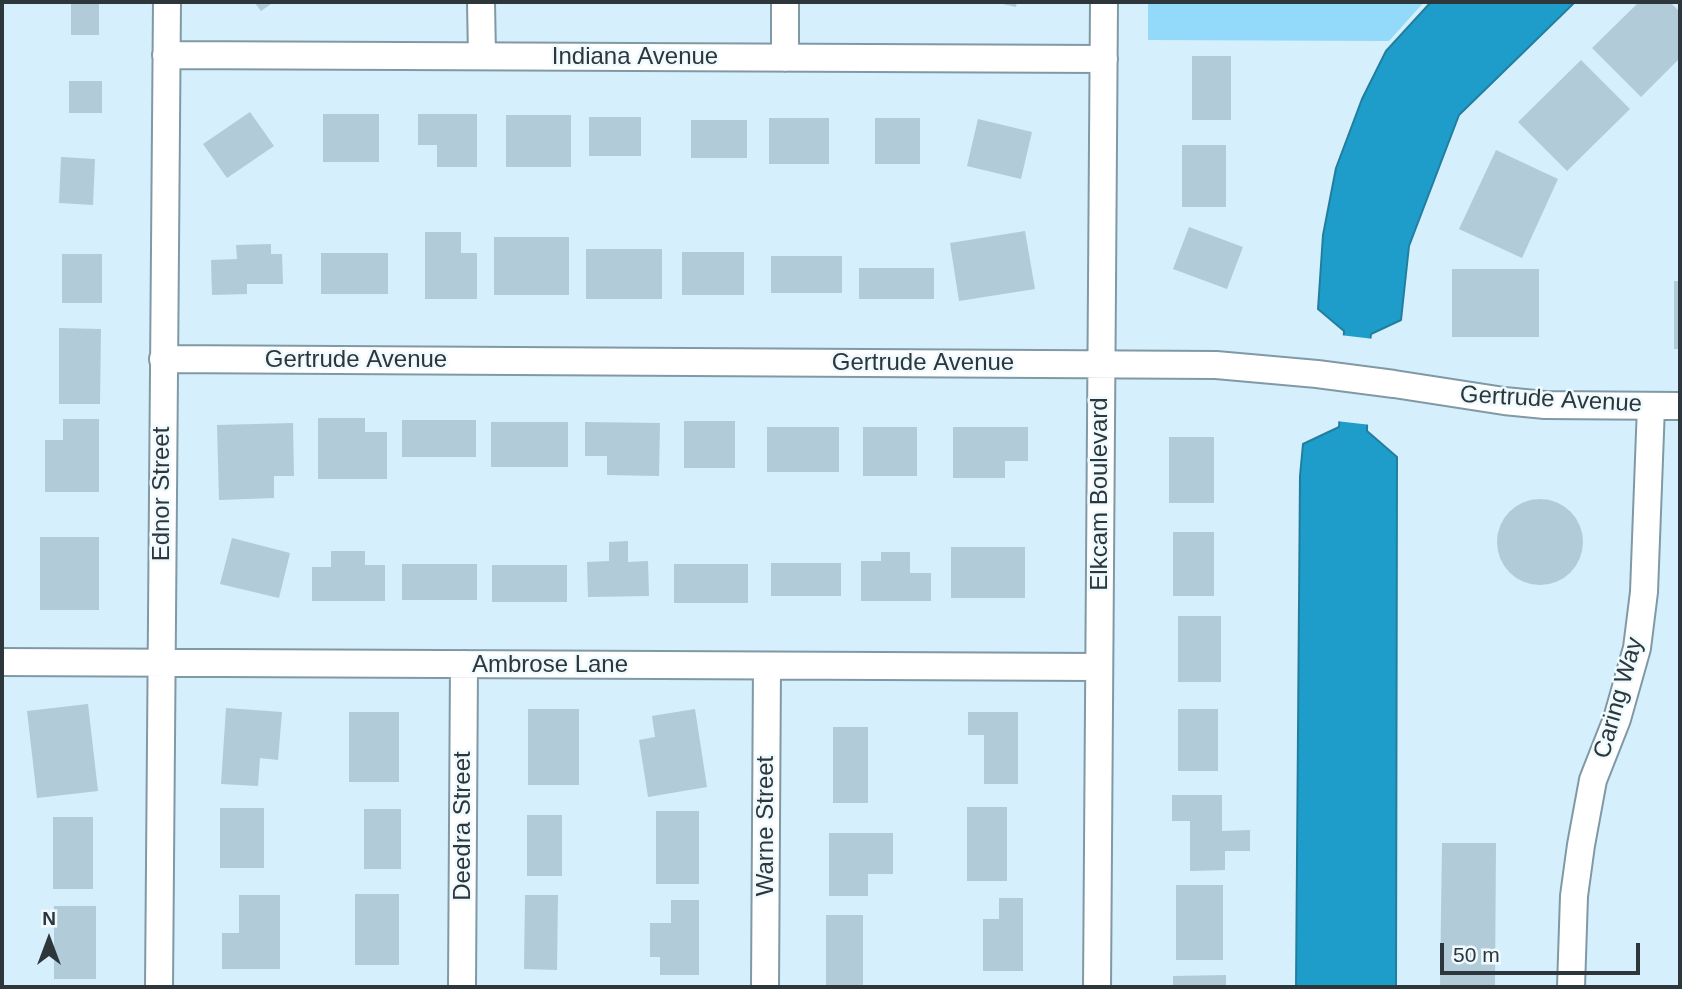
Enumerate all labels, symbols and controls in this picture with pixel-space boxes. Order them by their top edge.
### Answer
street label: Indiana Avenue [552,43,718,71]
street label: Gertrude Avenue [265,346,447,374]
street label: Gertrude Avenue [832,349,1014,377]
street label: Gertrude Avenue [1459,381,1643,419]
street label: Elkcam Boulevard [1086,397,1114,591]
street label: Ednor Street [148,427,176,561]
street label: Caring Way [1588,634,1650,762]
street label: Ambrose Lane [472,651,628,679]
street label: Deedra Street [449,751,477,901]
street label: Warne Street [752,756,780,896]
north arrow [14,905,84,975]
text: N [42,908,56,929]
scale bar [1444,930,1644,974]
text: 50 m [1453,943,1500,966]

